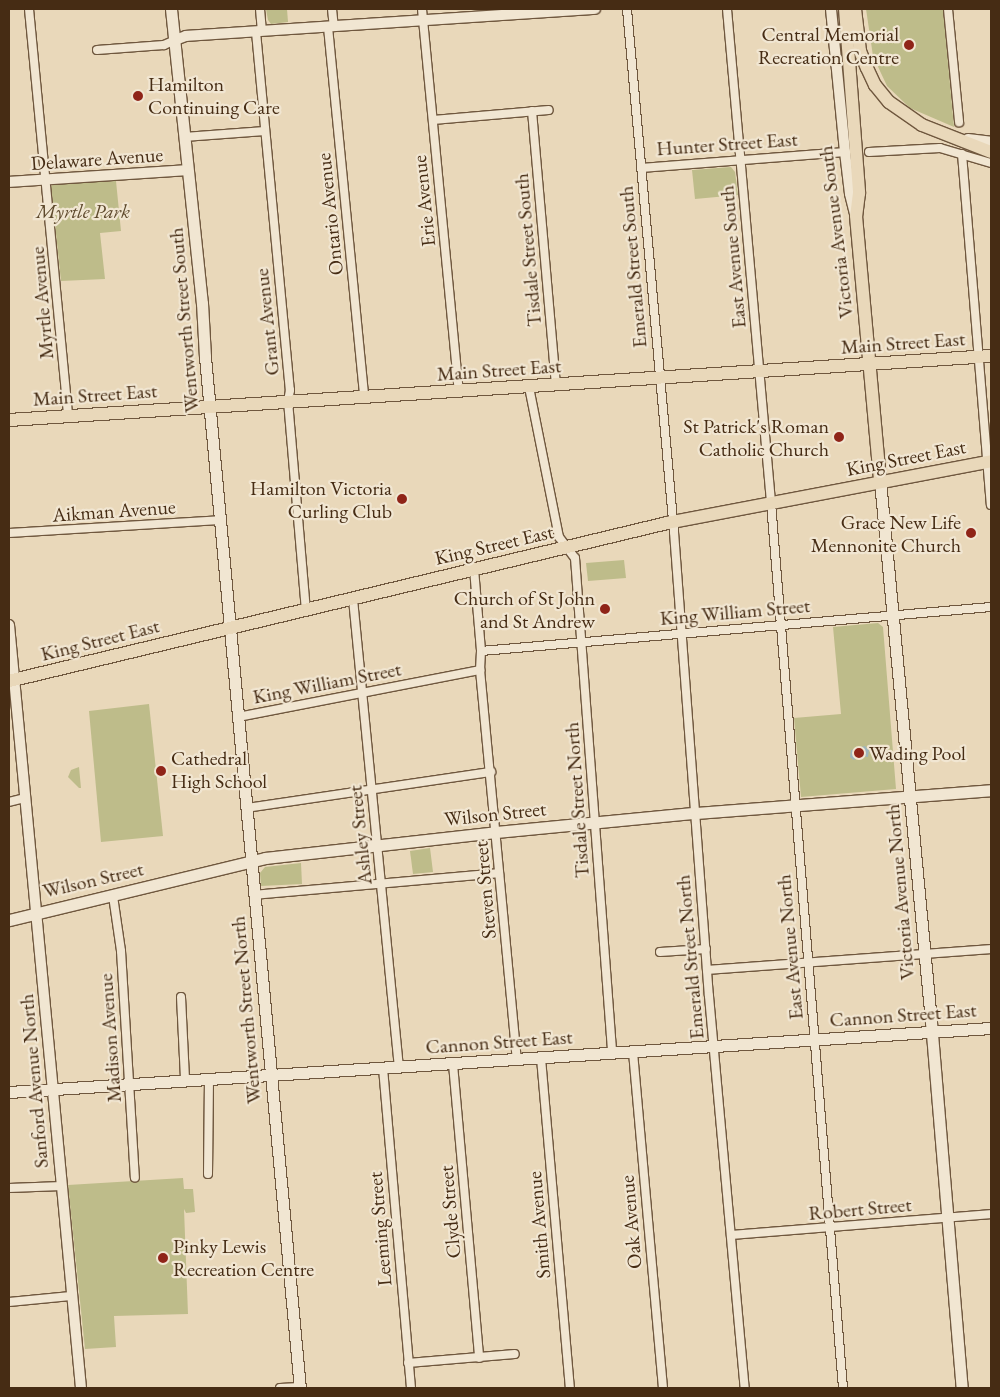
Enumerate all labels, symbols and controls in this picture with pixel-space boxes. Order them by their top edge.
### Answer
place label: Central Memorial Recreation Centre [758,22,899,69]
marker: Central Memorial Recreation Centre [903,39,915,51]
place label: Hamilton Continuing Care [148,72,280,119]
marker: Hamilton Continuing Care [132,90,144,102]
street label: Hunter Street East [656,127,798,161]
street label: Delaware Avenue [30,142,164,176]
street label: Victoria Avenue South [814,144,858,320]
street label: Ontario Avenue [312,152,348,276]
street label: Erie Avenue [407,154,441,248]
street label: Tisdale Street South [509,172,547,328]
street label: Emerald Street South [614,185,652,349]
street label: East Avenue South [715,185,751,329]
park label: Myrtle Park [36,199,130,223]
street label: Wentworth Street South [164,227,204,413]
street label: Myrtle Avenue [25,246,59,360]
street label: Grant Avenue [249,267,285,377]
street label: Main Street East [840,327,966,359]
street label: Main Street East [436,354,562,386]
street label: Main Street East [32,379,158,411]
place label: St Patrick's Roman Catholic Church [683,414,829,461]
marker: St Patrick's Roman Catholic Church [833,431,845,443]
street label: King Street East [844,435,968,481]
place label: Hamilton Victoria Curling Club [250,476,392,523]
marker: Hamilton Victoria Curling Club [396,493,408,505]
street label: Aikman Avenue [52,495,176,527]
place label: Grace New Life Mennonite Church [811,510,961,557]
street label: King Street East [432,520,556,570]
marker: Grace New Life Mennonite Church [965,527,977,539]
place label: Church of St John and St Andrew [454,586,595,633]
street label: King William Street [659,593,811,631]
marker: Church of St John and St Andrew [599,603,611,615]
street label: King Street East [38,614,162,666]
street label: King William Street [251,657,403,709]
street label: Tisdale Street North [560,721,594,879]
place label: Wading Pool [869,741,966,765]
place label: Cathedral High School [171,747,267,794]
marker: Wading Pool [853,747,865,759]
marker: Cathedral High School [155,765,167,777]
street label: Ashley Street [343,784,377,886]
street label: Wilson Street [443,797,547,831]
street label: Victoria Avenue North [880,803,920,981]
street label: Steven Street [469,840,501,940]
street label: Wilson Street [40,857,146,903]
street label: East Avenue North [772,873,808,1021]
street label: Emerald Street North [671,874,709,1040]
street label: Wentworth Street North [226,915,266,1105]
street label: Madison Avenue [94,973,126,1103]
street label: Sanford Avenue North [14,993,54,1169]
street label: Cannon Street East [829,998,977,1032]
street label: Cannon Street East [425,1025,573,1059]
street label: Clyde Street [434,1165,466,1259]
street label: Smith Avenue [522,1170,556,1280]
street label: Leeming Street [363,1171,397,1287]
street label: Oak Avenue [615,1174,647,1270]
street label: Robert Street [808,1193,912,1225]
place label: Pinky Lewis Recreation Centre [173,1234,314,1281]
marker: Pinky Lewis Recreation Centre [157,1252,169,1264]

